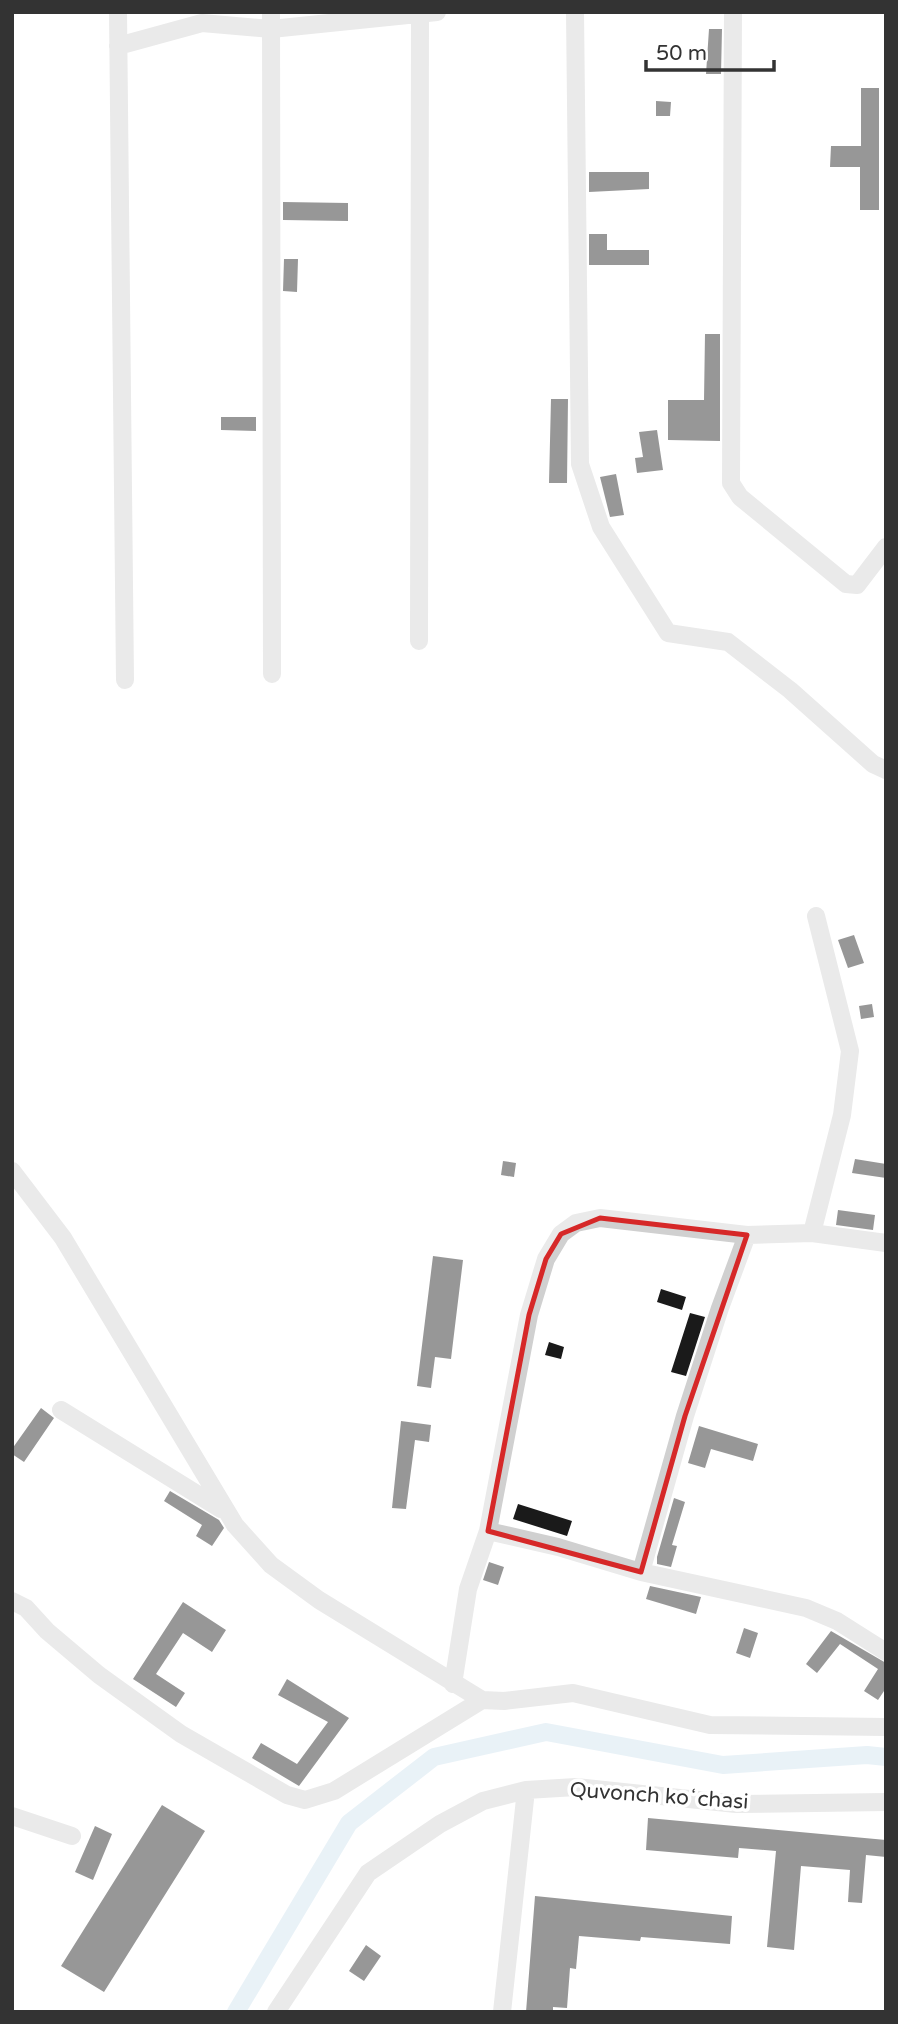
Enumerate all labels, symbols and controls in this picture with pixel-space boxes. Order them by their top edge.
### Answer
scale bar [646,28,774,72]
text: 50 m [656,41,707,66]
street label: Quvonch koʻchasi [569,1777,749,1815]

